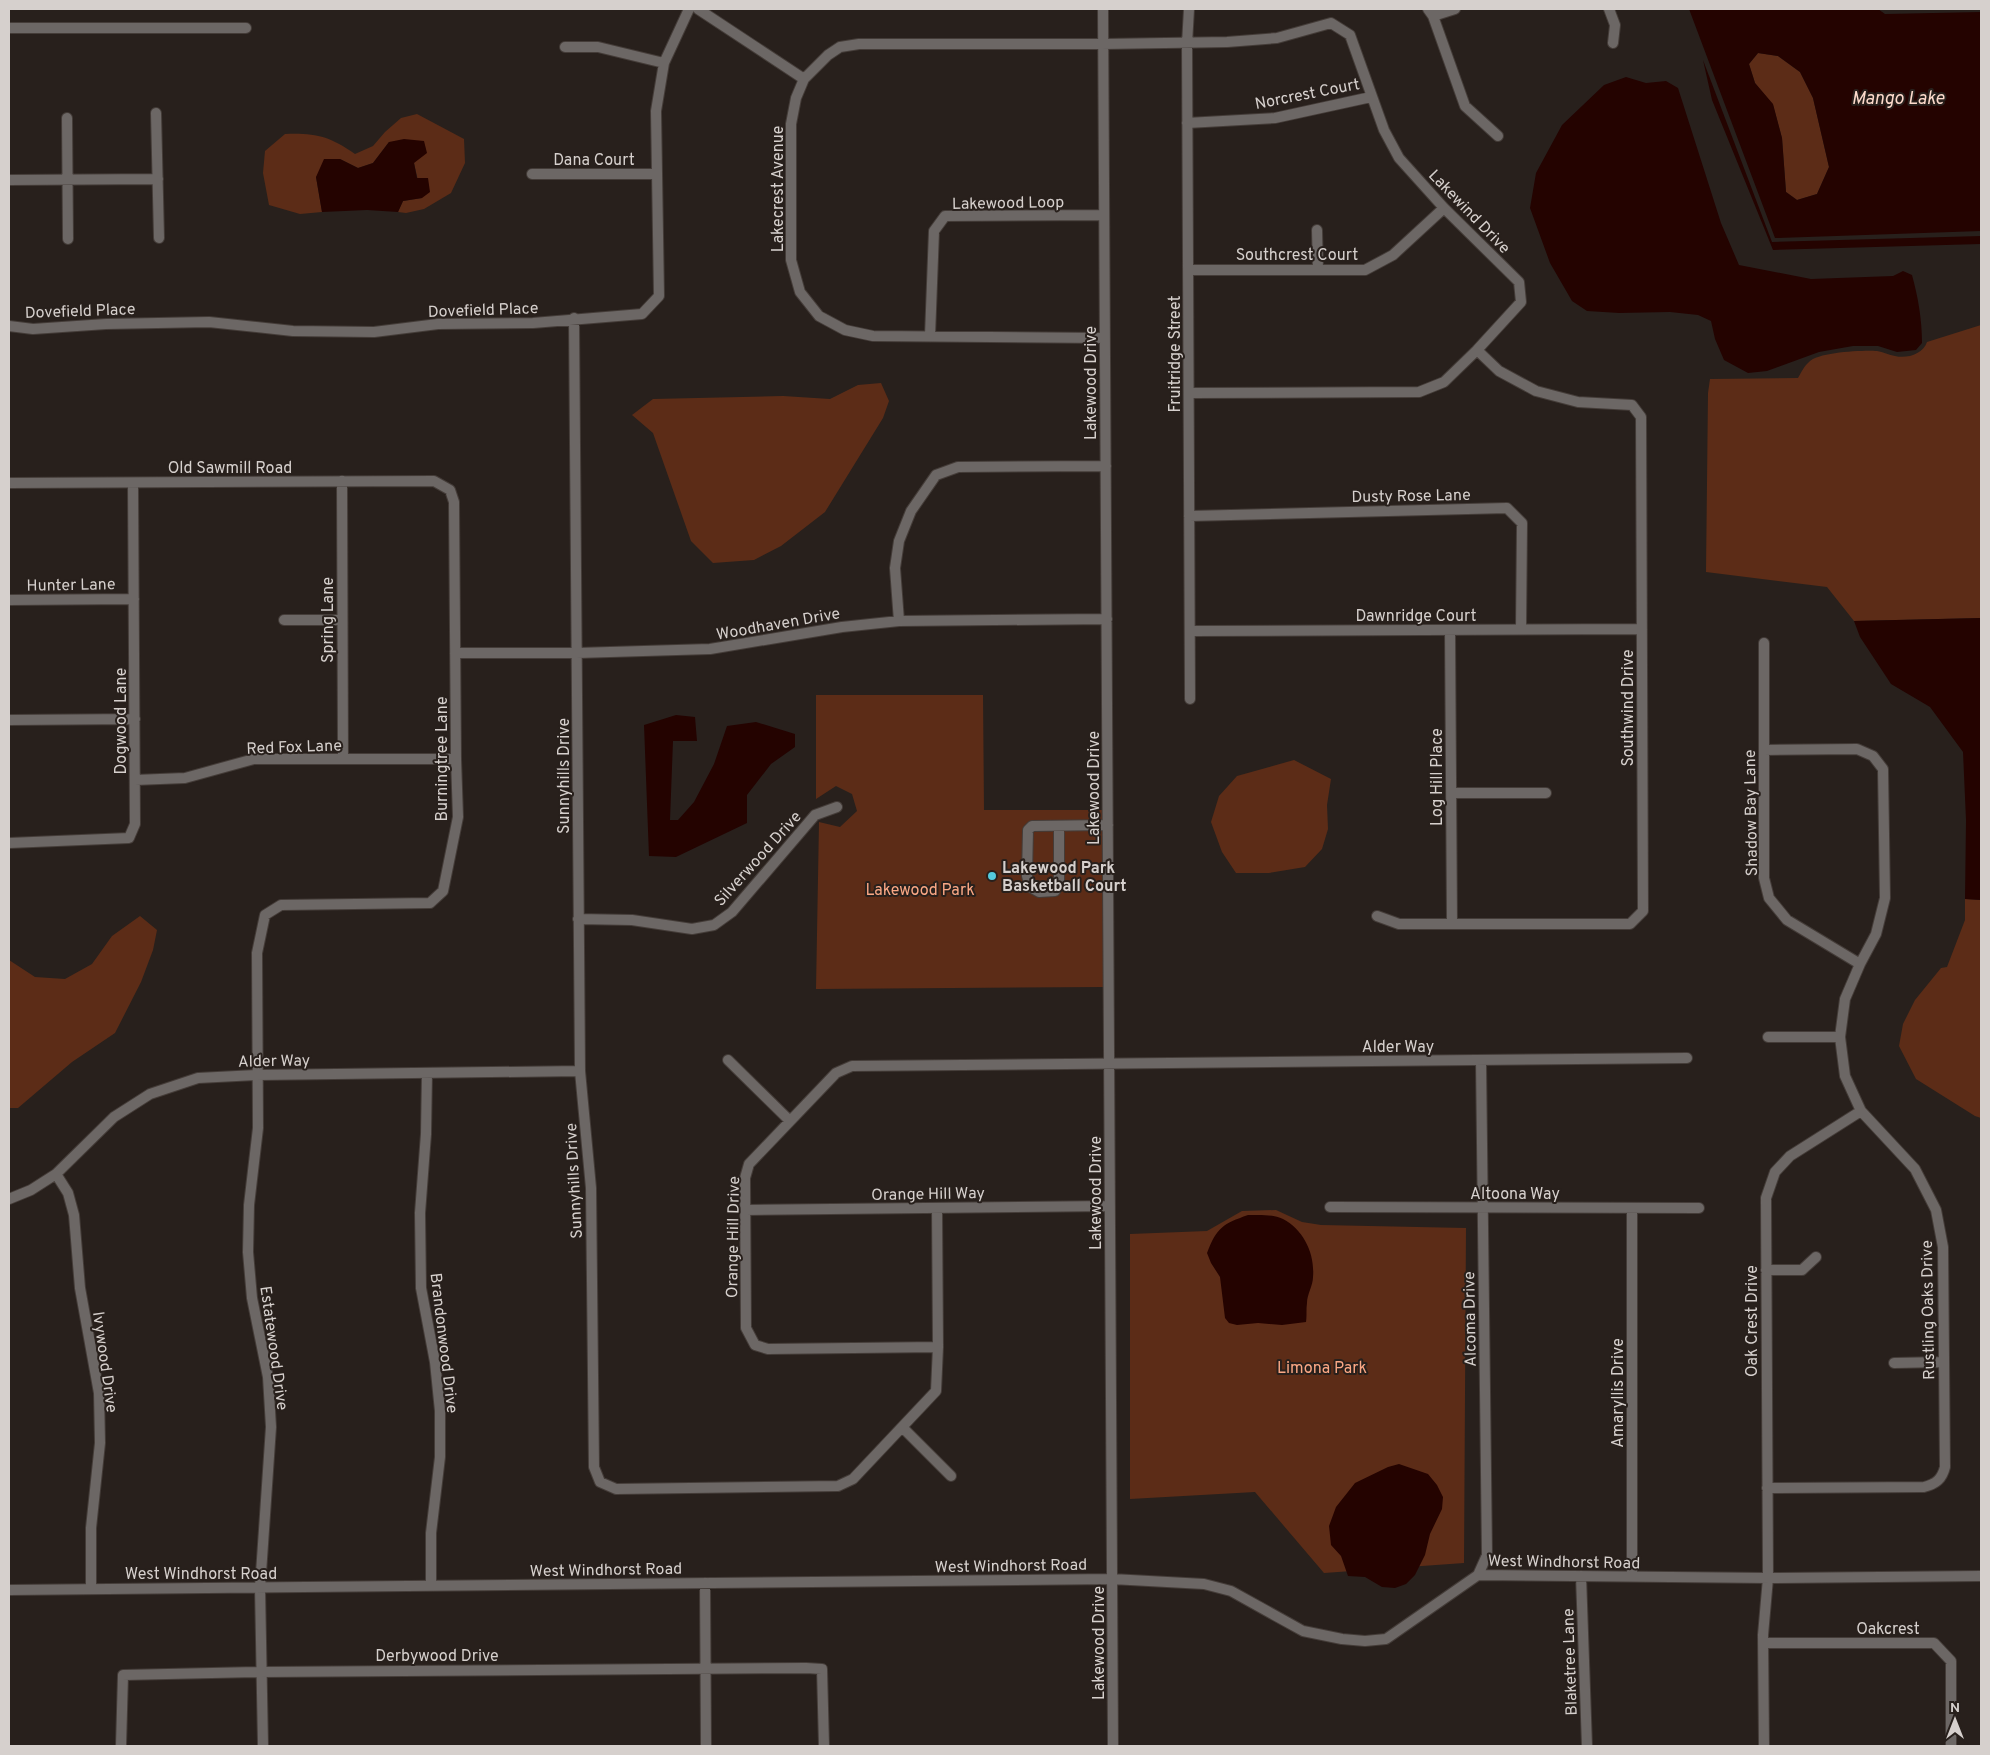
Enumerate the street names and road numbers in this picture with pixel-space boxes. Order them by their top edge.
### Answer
street label: Norcrest Court [1253,75,1362,115]
street label: Lakecrest Avenue [769,126,789,252]
street label: Dana Court [553,151,635,171]
street label: Lakewind Drive [1423,166,1514,259]
street label: Lakewood Loop [952,193,1064,215]
street label: Southcrest Court [1236,246,1358,266]
street label: Fruitridge Street [1166,296,1186,412]
street label: Dovefield Place [427,299,539,323]
street label: Dovefield Place [24,300,136,324]
street label: Lakewood Drive [1082,326,1102,440]
street label: Old Sawmill Road [168,459,292,479]
street label: Dusty Rose Lane [1351,486,1471,508]
street label: Hunter Lane [26,575,116,597]
street label: Spring Lane [319,577,339,663]
street label: Woodhaven Drive [715,604,842,646]
street label: Dawnridge Court [1355,607,1477,627]
street label: Southwind Drive [1619,649,1639,767]
street label: Dogwood Lane [112,668,132,774]
street label: Burningtree Lane [433,696,453,822]
street label: Sunnyhills Drive [555,718,575,834]
street label: Log Hill Place [1428,728,1448,826]
street label: Lakewood Drive [1085,731,1105,845]
street label: Red Fox Lane [246,736,342,760]
street label: Shadow Bay Lane [1741,749,1763,877]
street label: Silverwood Drive [710,808,806,911]
street label: Alder Way [1362,1038,1434,1058]
street label: Alder Way [238,1051,310,1073]
street label: Sunnyhills Drive [562,1122,588,1239]
street label: Lakewood Drive [1087,1136,1107,1250]
street label: Orange Hill Drive [723,1176,745,1298]
street label: Orange Hill Way [871,1184,985,1206]
street label: Altoona Way [1470,1185,1560,1205]
street label: Rustling Oaks Drive [1918,1240,1940,1380]
street label: Oak Crest Drive [1743,1265,1763,1377]
street label: Alcoma Drive [1460,1271,1482,1367]
street label: Brandonwood Drive [424,1272,462,1415]
street label: Estatewood Drive [254,1285,292,1412]
street label: Ivywood Drive [87,1310,121,1414]
street label: Amaryllis Drive [1609,1338,1629,1448]
street label: West Windhorst Road [1488,1552,1640,1574]
street label: West Windhorst Road [935,1556,1087,1578]
street label: West Windhorst Road [530,1560,682,1582]
street label: West Windhorst Road [125,1565,277,1585]
street label: Lakewood Drive [1090,1586,1110,1700]
street label: Blaketree Lane [1559,1608,1583,1716]
street label: Oakcrest [1856,1620,1920,1640]
street label: Derbywood Drive [375,1647,499,1667]

